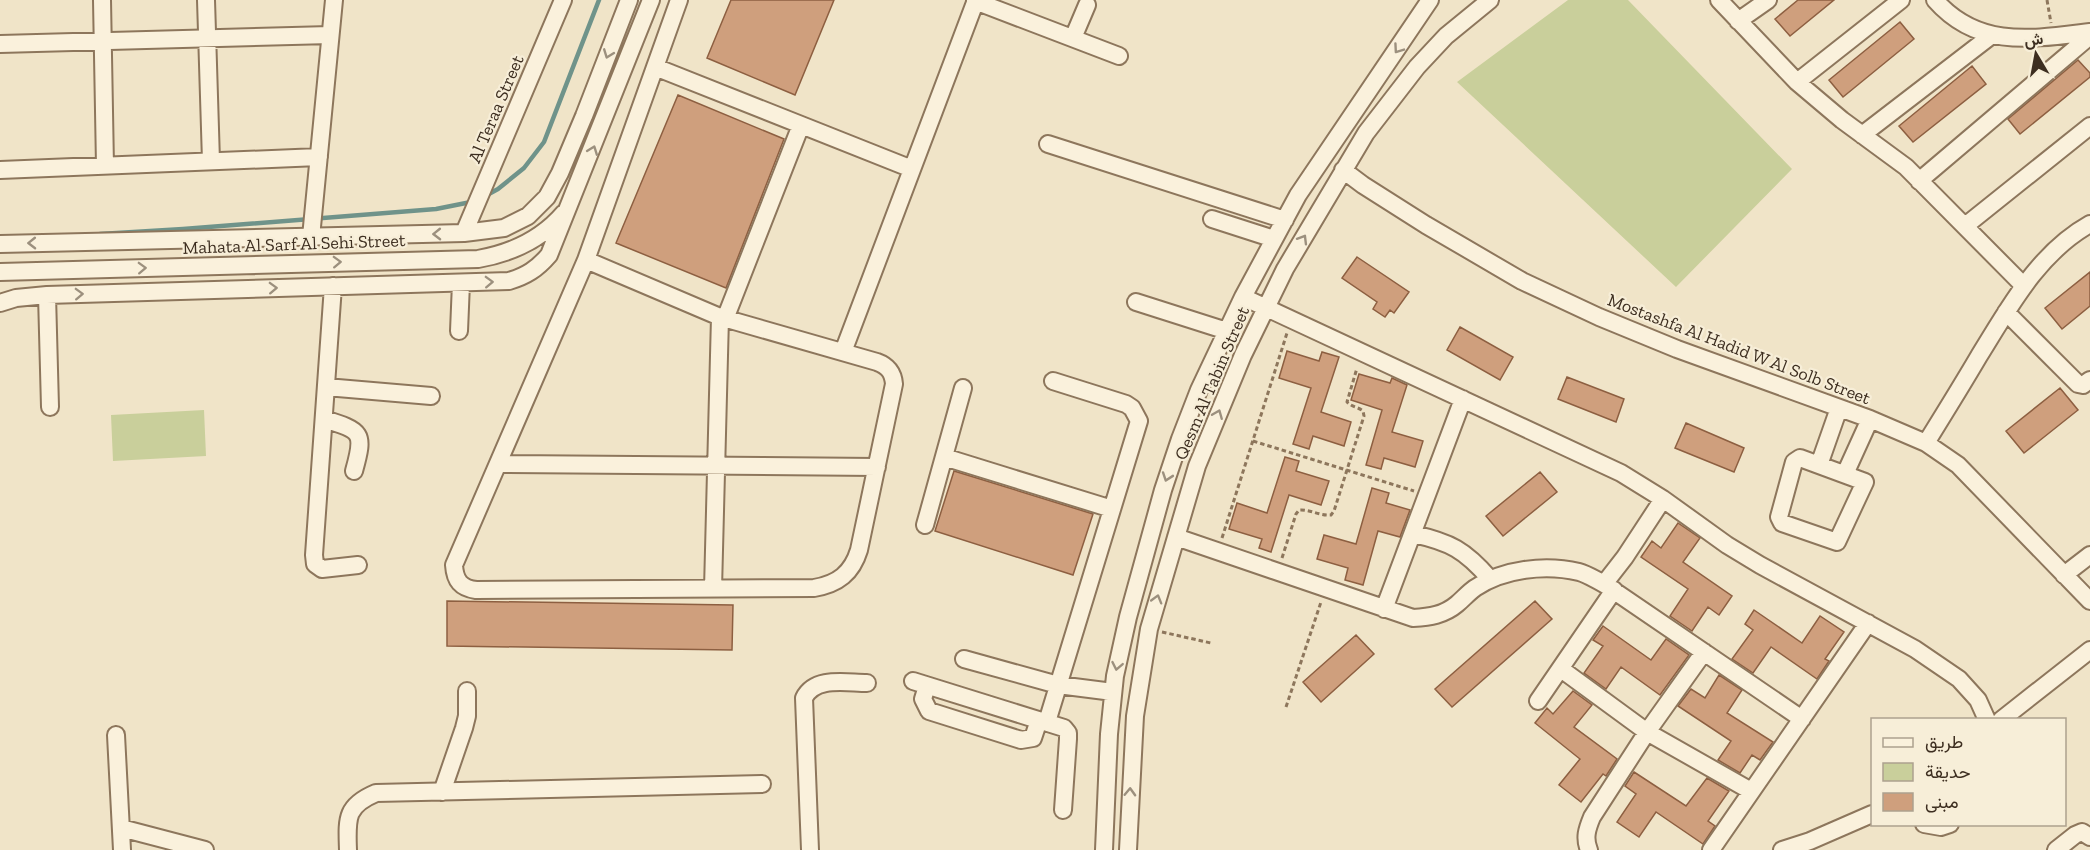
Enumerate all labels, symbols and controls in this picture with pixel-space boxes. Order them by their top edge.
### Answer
north arrow [2006,24,2066,84]
text: ش [2022,29,2045,51]
one-way arrow [1394,42,1405,53]
one-way arrow [603,48,615,59]
street label: Al Teraa Street [463,51,529,166]
one-way arrow [585,145,598,156]
one-way arrow [432,227,441,240]
street label: Mahata Al Sarf Al Sehi Street [182,229,406,259]
one-way arrow [1295,235,1307,245]
one-way arrow [28,237,37,250]
one-way arrow [333,256,342,268]
one-way arrow [138,261,147,274]
one-way arrow [485,276,494,288]
one-way arrow [269,282,278,295]
one-way arrow [74,288,83,301]
street label: Mostashfa Al Hadid W Al Solb Street [1604,289,1874,410]
street label: Qesm Al Tabin Street [1170,303,1254,463]
one-way arrow [1211,409,1223,420]
one-way arrow [1162,472,1174,482]
one-way arrow [1149,594,1162,604]
one-way arrow [1111,661,1124,671]
legend [1871,718,2066,826]
text: طريق [1925,731,1963,753]
text: حديقة [1925,761,1971,783]
one-way arrow [1124,787,1137,796]
text: مبنى [1925,791,1959,813]

